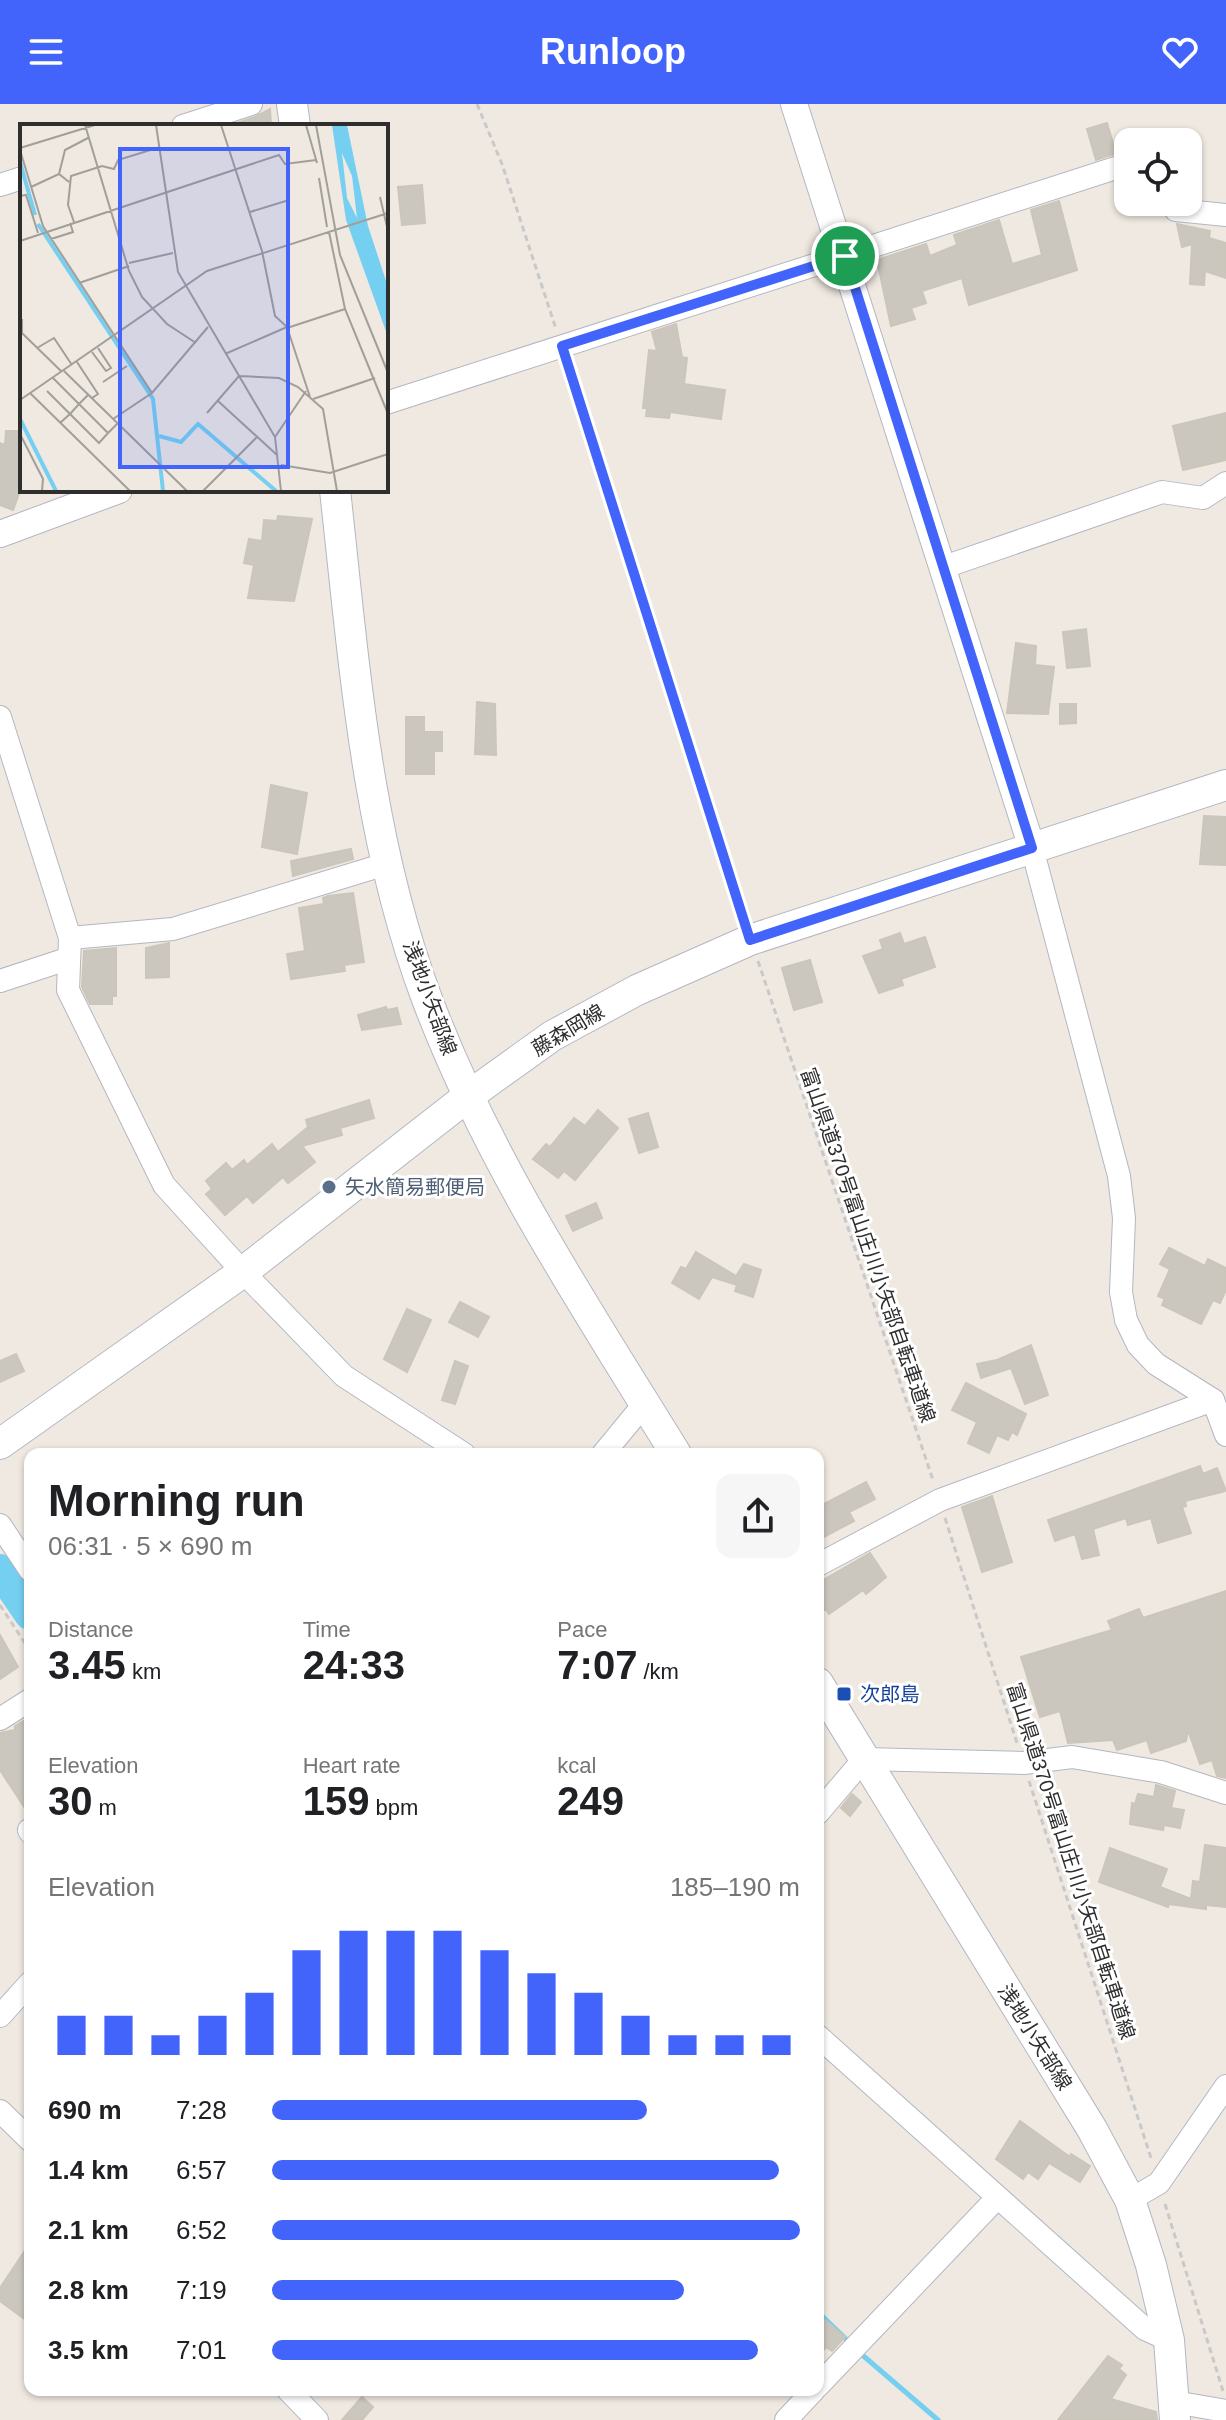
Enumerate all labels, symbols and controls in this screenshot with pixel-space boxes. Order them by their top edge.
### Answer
icon: menu [24,30,68,74]
icon: heart [1158,30,1202,74]
text: Runloop [540,31,686,72]
inset map [20,124,388,492]
map controls [1114,128,1202,216]
button: locate [1114,128,1202,216]
pin [811,222,879,290]
icon: arrive [823,234,867,278]
street label: 浅地小矢部線 [399,938,461,1058]
street label: 藤森岡線 [528,1000,608,1060]
street label: 富山県道370号富山庄川小矢部自転車道線 [797,1065,939,1425]
place label: 矢水簡易郵便局 [345,1176,485,1198]
marker: 矢水簡易郵便局 [320,1178,338,1196]
button: share [716,1474,800,1558]
text: Morning run [48,1476,305,1525]
text: 06:31 · 5 × 690 m [48,1531,253,1561]
text: Distance [48,1617,134,1642]
text: Time [303,1617,351,1642]
text: Pace [557,1617,607,1642]
text: 3.45 [48,1643,126,1687]
text: 24:33 [303,1643,405,1687]
text: 7:07 [557,1643,637,1687]
text: km [126,1659,161,1684]
text: /km [637,1659,679,1684]
street label: 富山県道370号富山庄川小矢部自転車道線 [1003,1680,1139,2042]
place label: 次郎島 [860,1683,920,1705]
marker: 次郎島 [835,1685,853,1703]
text: Elevation [48,1753,139,1778]
text: Heart rate [303,1753,400,1778]
text: kcal [557,1753,596,1778]
text: 30 [48,1779,93,1823]
text: 159 [303,1779,369,1823]
text: 249 [557,1779,624,1823]
text: m [93,1795,117,1820]
text: bpm [369,1795,418,1820]
text: Elevation [48,1872,155,1902]
text: 185–190 m [670,1872,800,1902]
street label: 浅地小矢部線 [994,1980,1076,2094]
text: 690 m [48,2095,122,2125]
text: 7:28 [176,2095,227,2125]
text: 1.4 km [48,2155,129,2185]
text: 6:57 [176,2155,227,2185]
text: 2.1 km [48,2215,129,2245]
text: 6:52 [176,2215,227,2245]
text: 2.8 km [48,2275,129,2305]
text: 7:19 [176,2275,227,2305]
text: 3.5 km [48,2335,129,2365]
text: 7:01 [176,2335,227,2365]

